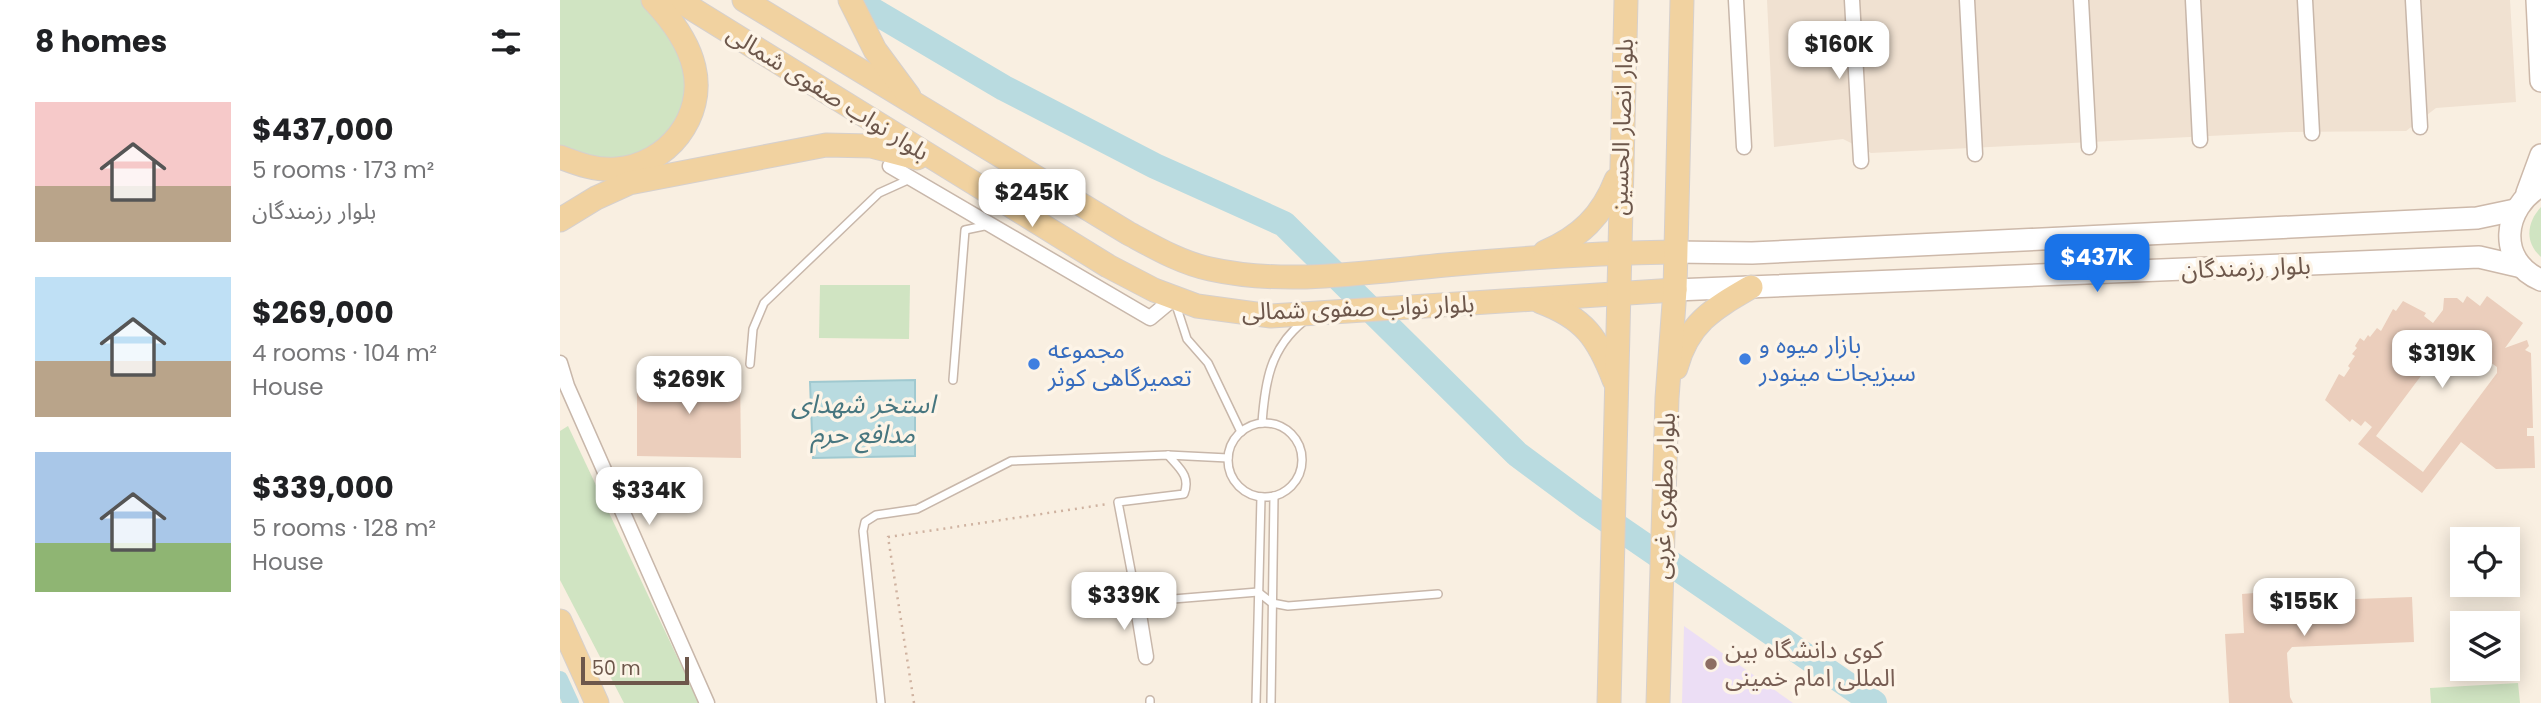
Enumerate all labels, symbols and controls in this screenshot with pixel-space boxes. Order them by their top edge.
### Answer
street label: بلوار نواب صفوی شمالی [721,17,936,168]
text: 8 homes [35,20,167,63]
pin: $160K [1790,22,1888,81]
icon: filters [487,23,525,61]
text: $160K [1804,28,1874,60]
street label: بلوار انصار الحسین [1602,38,1641,216]
text: $437,000 [252,108,394,151]
icon: home [91,130,175,214]
text: 5 rooms · 173 m² [252,154,434,186]
pin: $245K [983,170,1081,229]
text: $245K [995,176,1069,208]
text: بلوار رزمندگان [252,195,376,227]
pin: $437K [2048,234,2146,294]
text: $437K [2061,241,2133,273]
street label: بلوار رزمندگان [2181,249,2311,286]
street label: بلوار نواب صفوی شمالی [1241,287,1475,328]
text: $269,000 [252,291,394,334]
icon: home [91,305,175,389]
place label: بازار میوه و سبزیجات مینودر [1758,328,1916,389]
pin: $319K [2393,330,2491,390]
place label: مجموعه تعمیرگاهی کوثر [1047,333,1192,394]
text: 4 rooms · 104 m² [252,337,437,369]
text: $319K [2408,337,2476,369]
marker: بازار میوه و سبزیجات مینودر [1737,351,1753,367]
pin: $269K [640,356,738,416]
marker: مجموعه تعمیرگاهی کوثر [1026,356,1042,372]
text: $269K [652,363,726,395]
text: House [252,371,324,403]
water label: استخر شهدای مدافع حرم [791,386,938,454]
street label: بلوار مطهری غربی [1644,412,1683,580]
text: $339,000 [252,466,394,509]
pin: $334K [600,468,698,527]
text: $334K [612,474,686,506]
icon: home [91,480,175,564]
text: 5 rooms · 128 m² [252,512,436,544]
map controls [2450,527,2520,681]
button: locate [2450,527,2520,597]
text: House [252,546,324,578]
pin: $339K [1075,572,1173,632]
pin: $155K [2255,578,2353,638]
text: $339K [1087,579,1161,611]
text: $155K [2269,585,2339,617]
button: layers [2450,611,2520,681]
place label: کوی دانشگاه بین المللی امام خمینی [1725,633,1895,696]
scale bar [581,654,690,686]
text: 50 m [592,655,641,682]
marker: کوی دانشگاه بین المللی امام خمینی [1703,656,1719,672]

